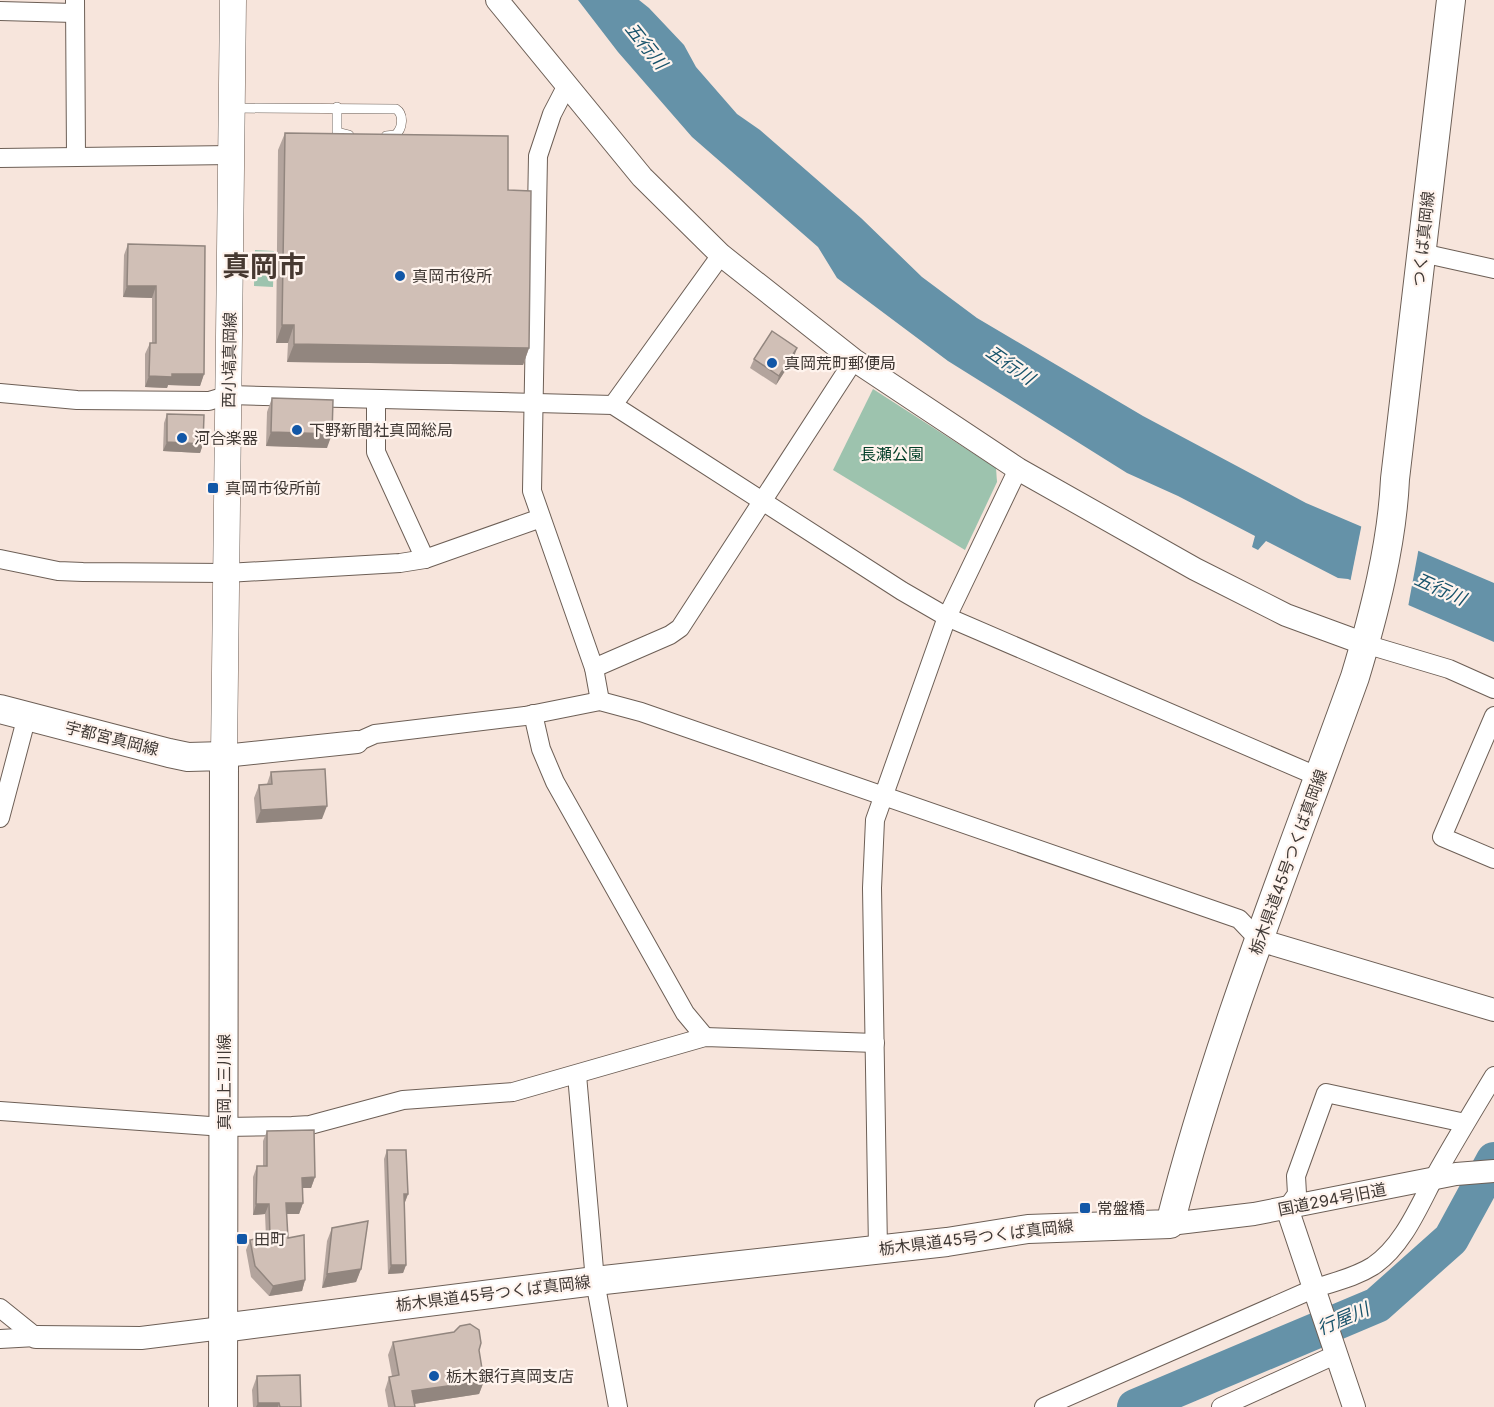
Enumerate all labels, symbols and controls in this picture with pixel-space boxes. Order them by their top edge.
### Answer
water label: 五行川 [621,18,673,75]
street label: つくば真岡線 [1408,190,1438,288]
district label: 真岡市 [222,249,306,283]
place label: 真岡市役所 [412,266,492,286]
marker: 真岡市役所 [393,269,407,283]
street label: 西小塙真岡線 [218,312,240,408]
water label: 五行川 [982,341,1040,390]
place label: 真岡荒町郵便局 [784,353,896,373]
marker: 真岡荒町郵便局 [765,356,779,370]
place label: 下野新聞社真岡総局 [309,420,453,440]
marker: 下野新聞社真岡総局 [290,423,304,437]
place label: 河合楽器 [194,428,258,448]
marker: 河合楽器 [175,431,189,445]
park label: 長瀬公園 [860,444,924,464]
place label: 真岡市役所前 [225,478,321,498]
marker: 真岡市役所前 [206,481,220,495]
water label: 五行川 [1411,568,1471,610]
street label: 宇都宮真岡線 [63,717,161,759]
street label: 栃木県道45号つくば真岡線 [1245,766,1331,958]
street label: 真岡上三川線 [214,1034,234,1130]
street label: 国道294号旧道 [1276,1179,1388,1219]
place label: 常盤橋 [1097,1198,1145,1218]
marker: 常盤橋 [1078,1201,1092,1215]
street label: 栃木県道45号つくば真岡線 [877,1215,1075,1259]
place label: 田町 [254,1229,286,1249]
marker: 田町 [235,1232,249,1246]
street label: 栃木県道45号つくば真岡線 [394,1271,592,1315]
water label: 行屋川 [1314,1298,1374,1339]
place label: 栃木銀行真岡支店 [446,1366,574,1386]
marker: 栃木銀行真岡支店 [427,1369,441,1383]

